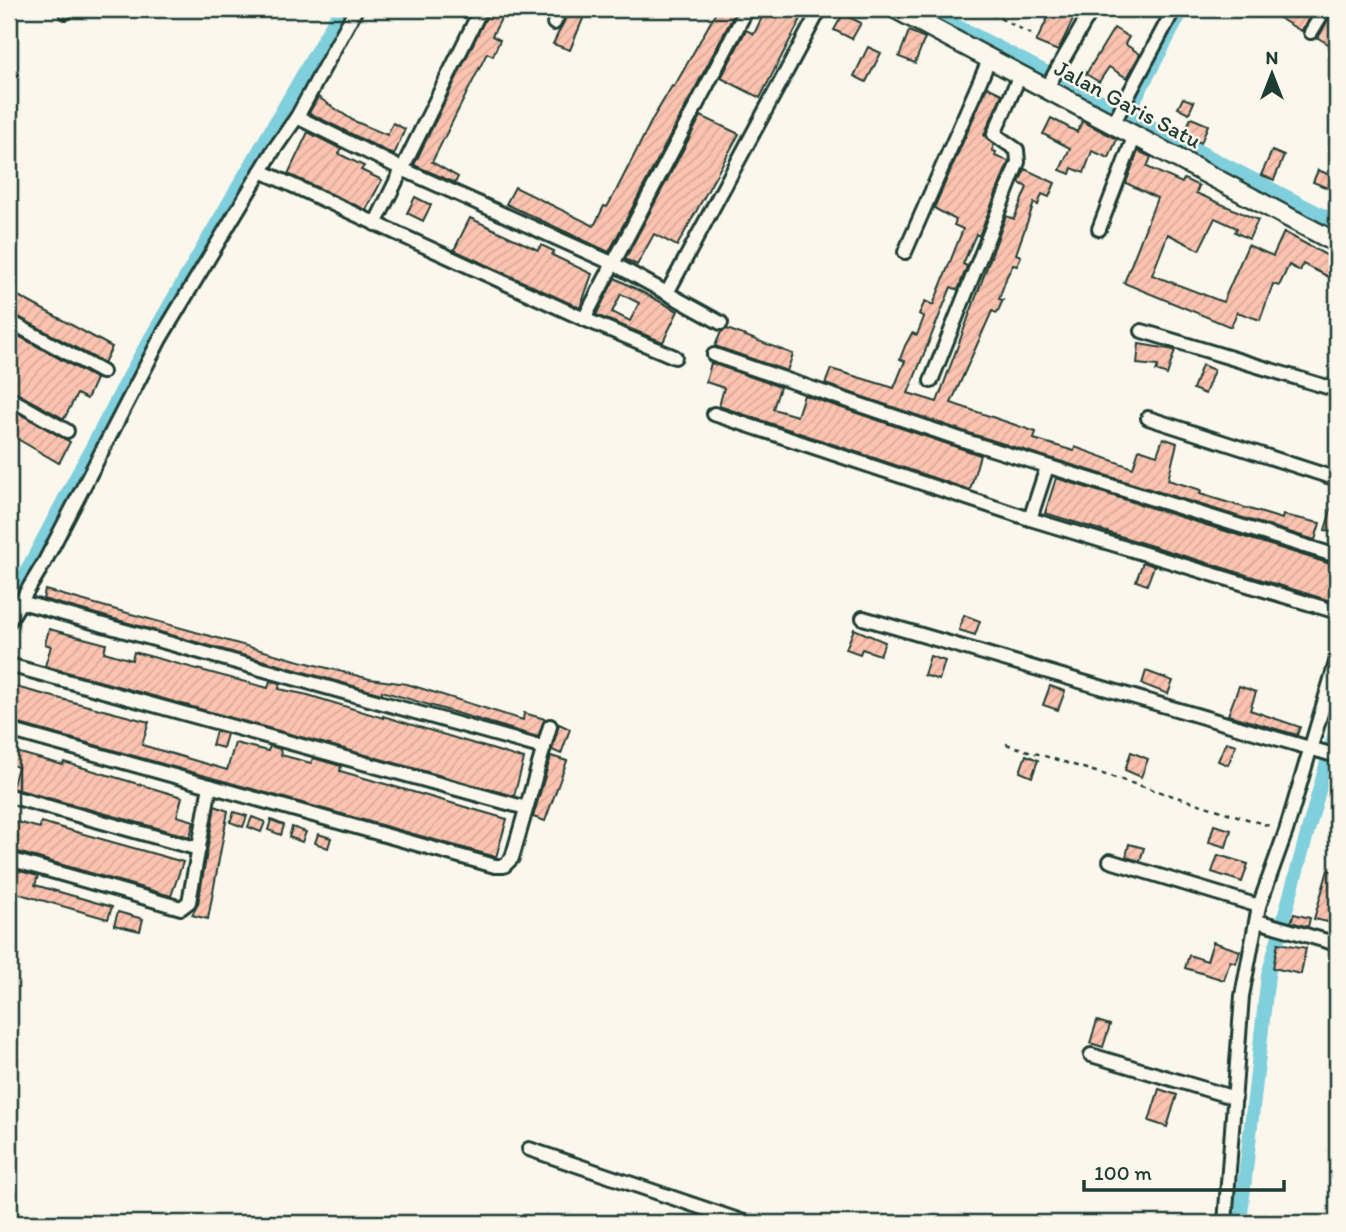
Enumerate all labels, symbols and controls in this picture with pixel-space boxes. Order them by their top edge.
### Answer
north arrow [1238,38,1308,108]
text: N [1266,46,1278,69]
street label: Jalan Garis Satu [1050,54,1206,154]
scale bar [1084,1148,1283,1192]
text: 100 m [1094,1160,1152,1185]

